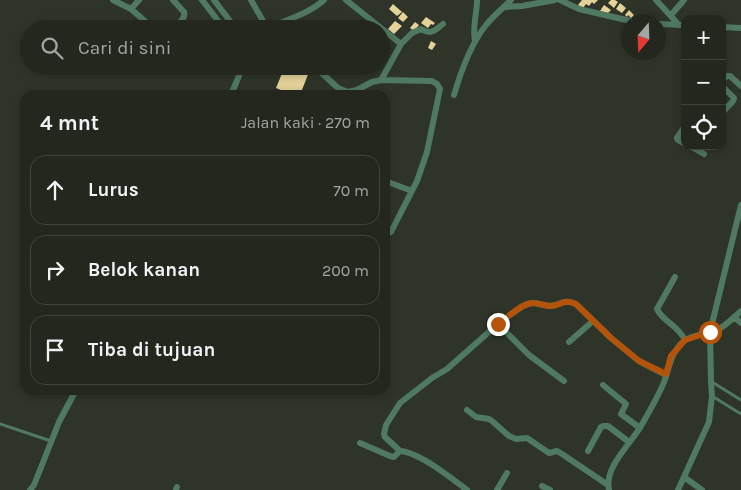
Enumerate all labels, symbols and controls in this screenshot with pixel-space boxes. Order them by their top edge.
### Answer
north arrow [621,15,666,60]
map controls [681,15,726,150]
button: + [681,15,726,60]
search box [20,20,390,75]
icon: search [38,34,66,62]
text: Cari di sini [78,37,171,59]
button: − [681,60,726,105]
button: locate [681,105,726,150]
text: 4 mnt [40,111,99,135]
text: Jalan kaki · 270 m [241,113,370,132]
icon: ahead [41,176,69,204]
text: Lurus [88,179,139,201]
text: 70 m [333,181,369,200]
icon: right [41,256,69,284]
text: Belok kanan [88,259,200,281]
text: 200 m [322,261,369,280]
route end [487,313,510,336]
route start [699,321,722,344]
icon: arrive [41,336,69,364]
text: Tiba di tujuan [88,339,215,361]

